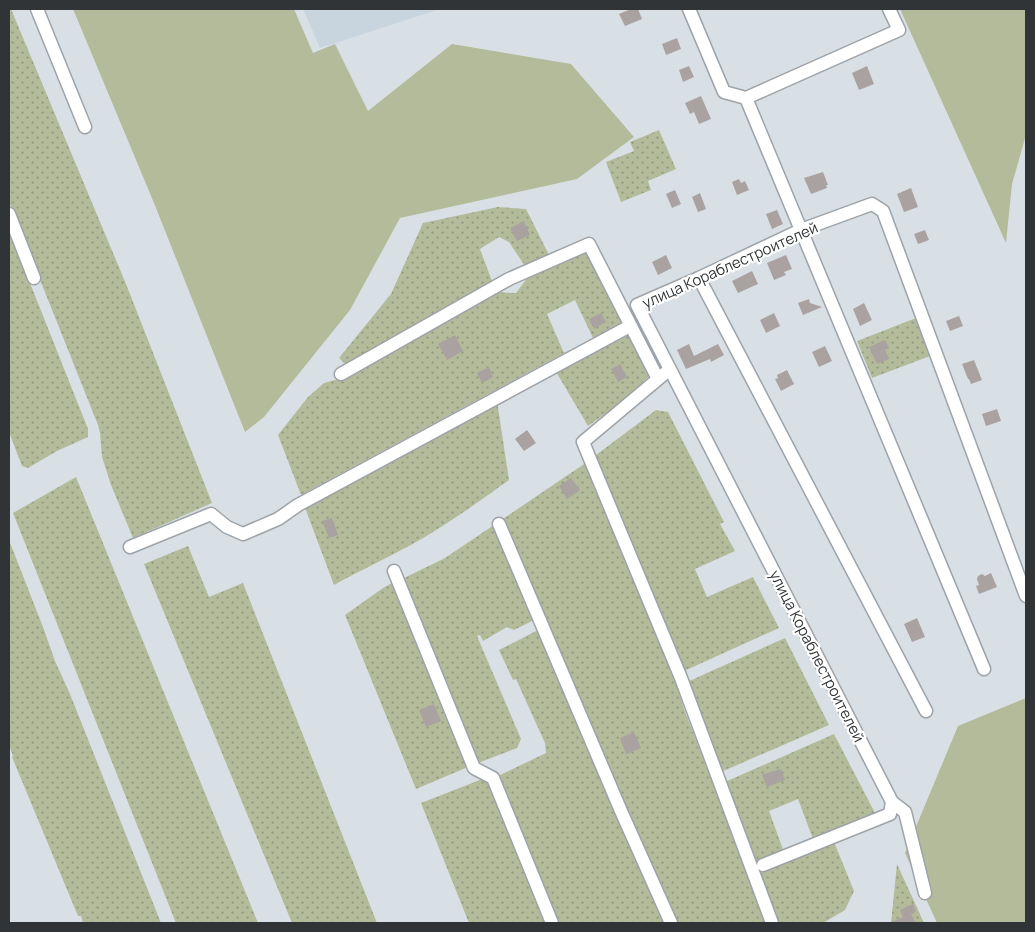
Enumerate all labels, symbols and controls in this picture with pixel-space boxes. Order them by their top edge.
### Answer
street label: улица Кораблестроителей [639,217,821,313]
street label: улица Кораблестроителей [764,566,870,746]

